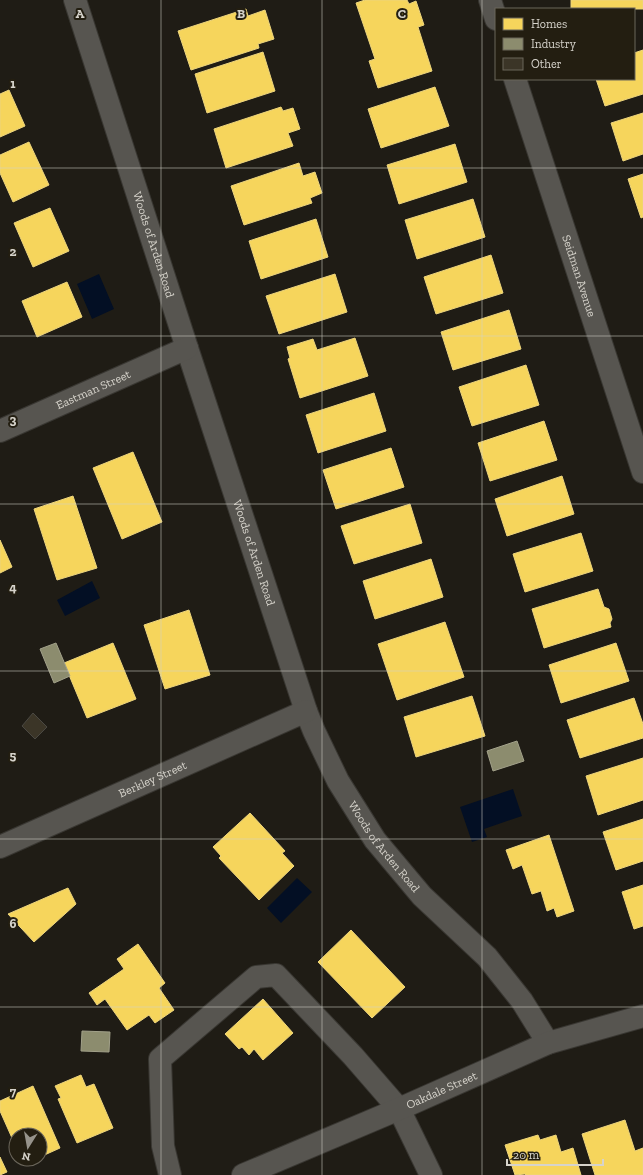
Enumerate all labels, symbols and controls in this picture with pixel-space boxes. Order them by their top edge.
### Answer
text: A [76,6,85,21]
text: B [237,6,245,21]
text: C [398,6,406,21]
legend [495,8,635,80]
text: Homes [531,17,567,31]
text: Industry [531,37,577,51]
text: Other [531,57,562,71]
text: 1 [10,76,16,91]
street label: Woods of Arden Road [130,190,177,300]
street label: Seidman Avenue [559,233,599,319]
text: 2 [10,244,17,259]
street label: Eastman Street [54,367,133,412]
text: 3 [10,412,17,427]
street label: Woods of Arden Road [230,498,278,608]
text: 4 [9,580,17,595]
text: 5 [10,748,17,763]
street label: Berkley Street [116,758,189,800]
street label: Woods of Arden Road [345,799,423,895]
text: 6 [10,916,17,931]
street label: Oakdale Street [404,1068,480,1112]
text: 7 [10,1084,17,1099]
north arrow [8,1127,48,1167]
scale bar [507,1141,603,1167]
text: 20 m [513,1148,540,1162]
text: N [20,1149,32,1164]

